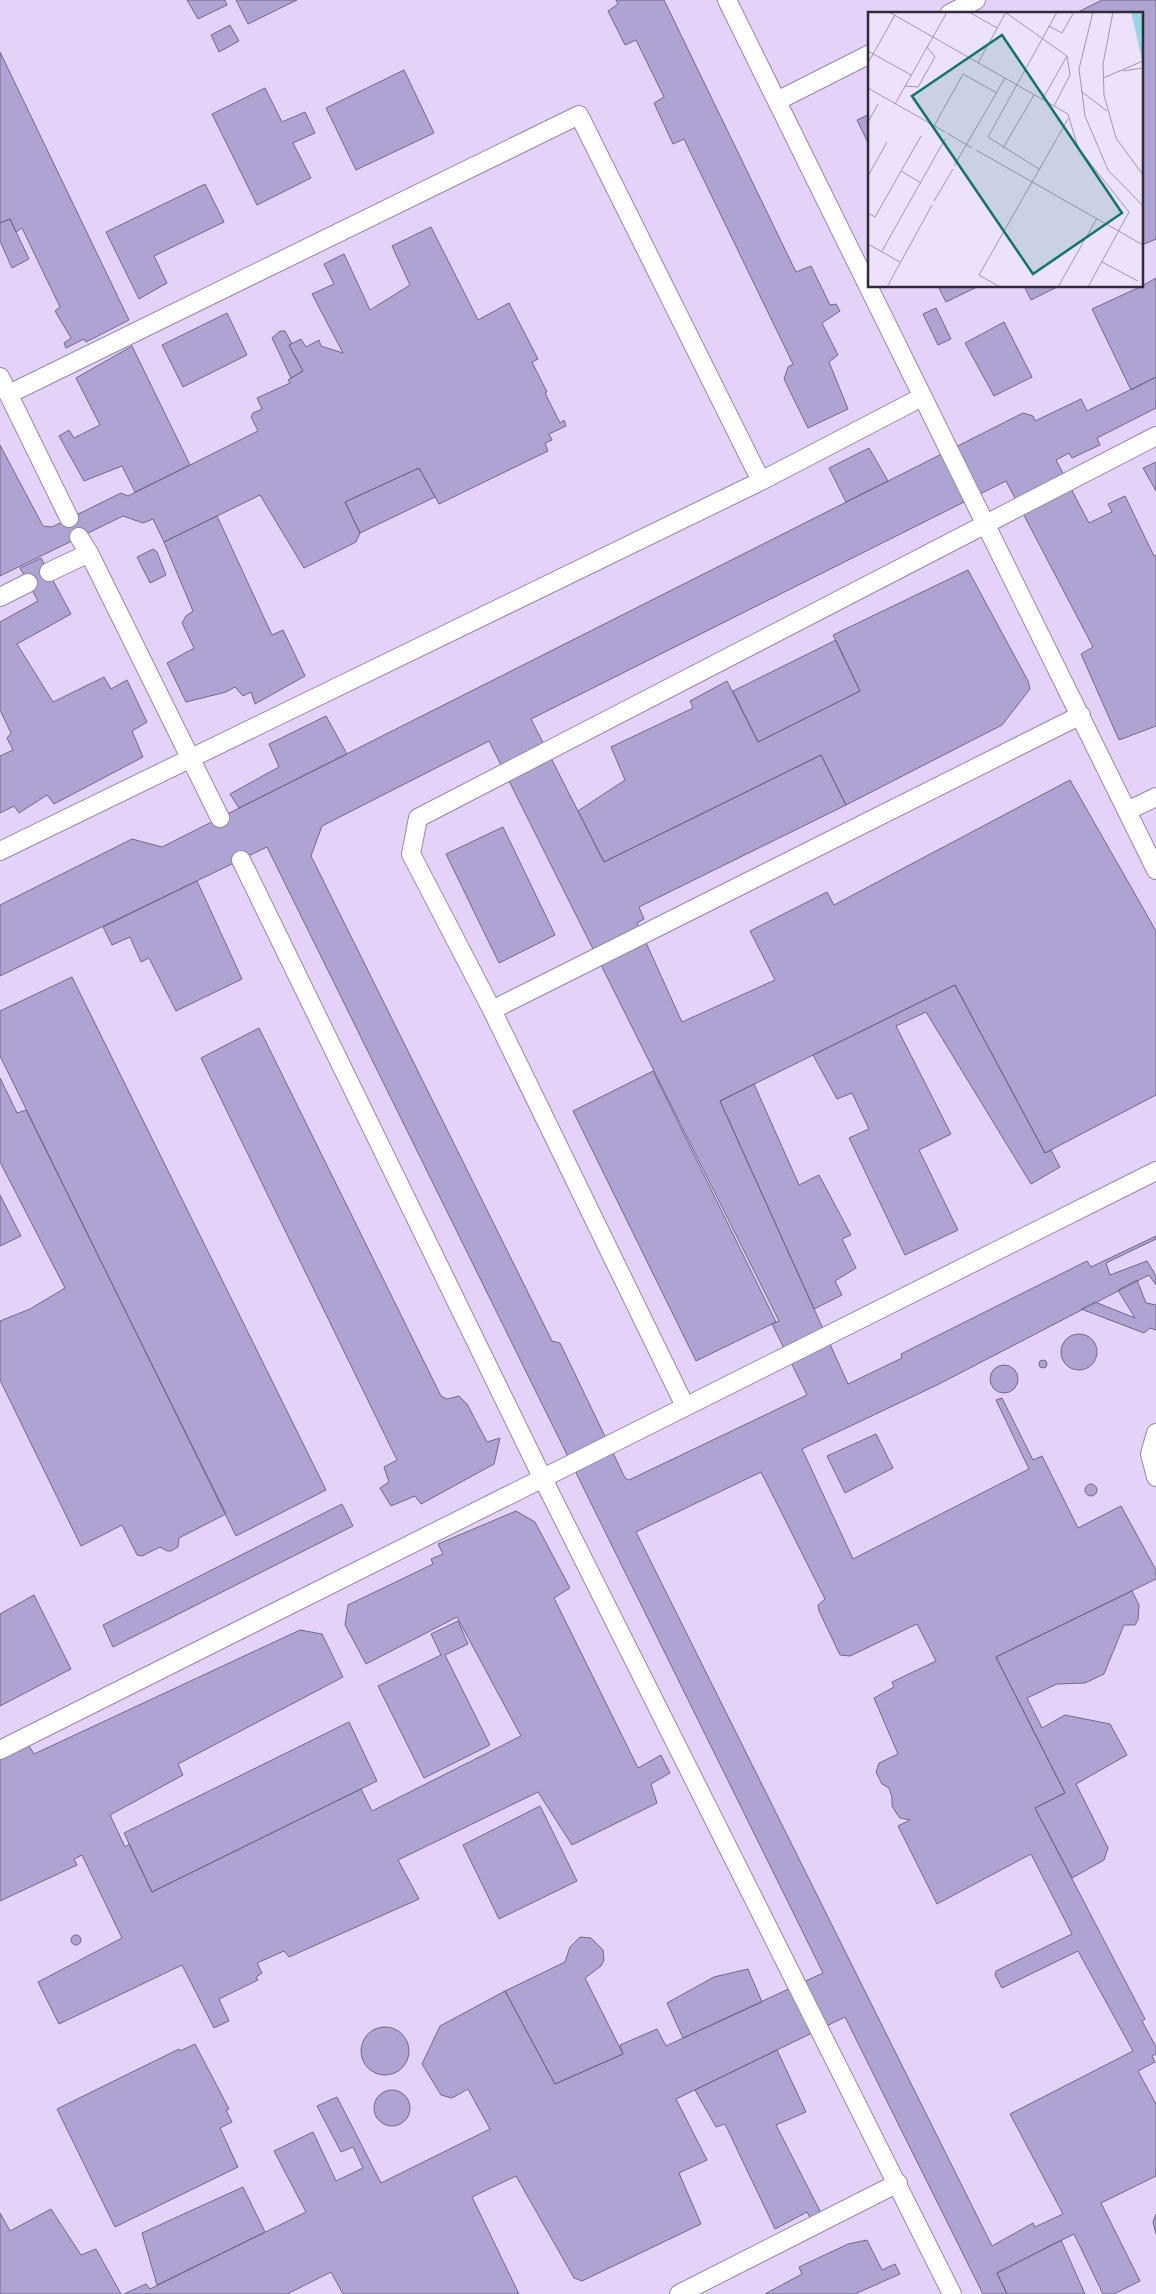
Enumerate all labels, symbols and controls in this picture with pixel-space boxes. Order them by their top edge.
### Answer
inset map [868,12,1144,288]

